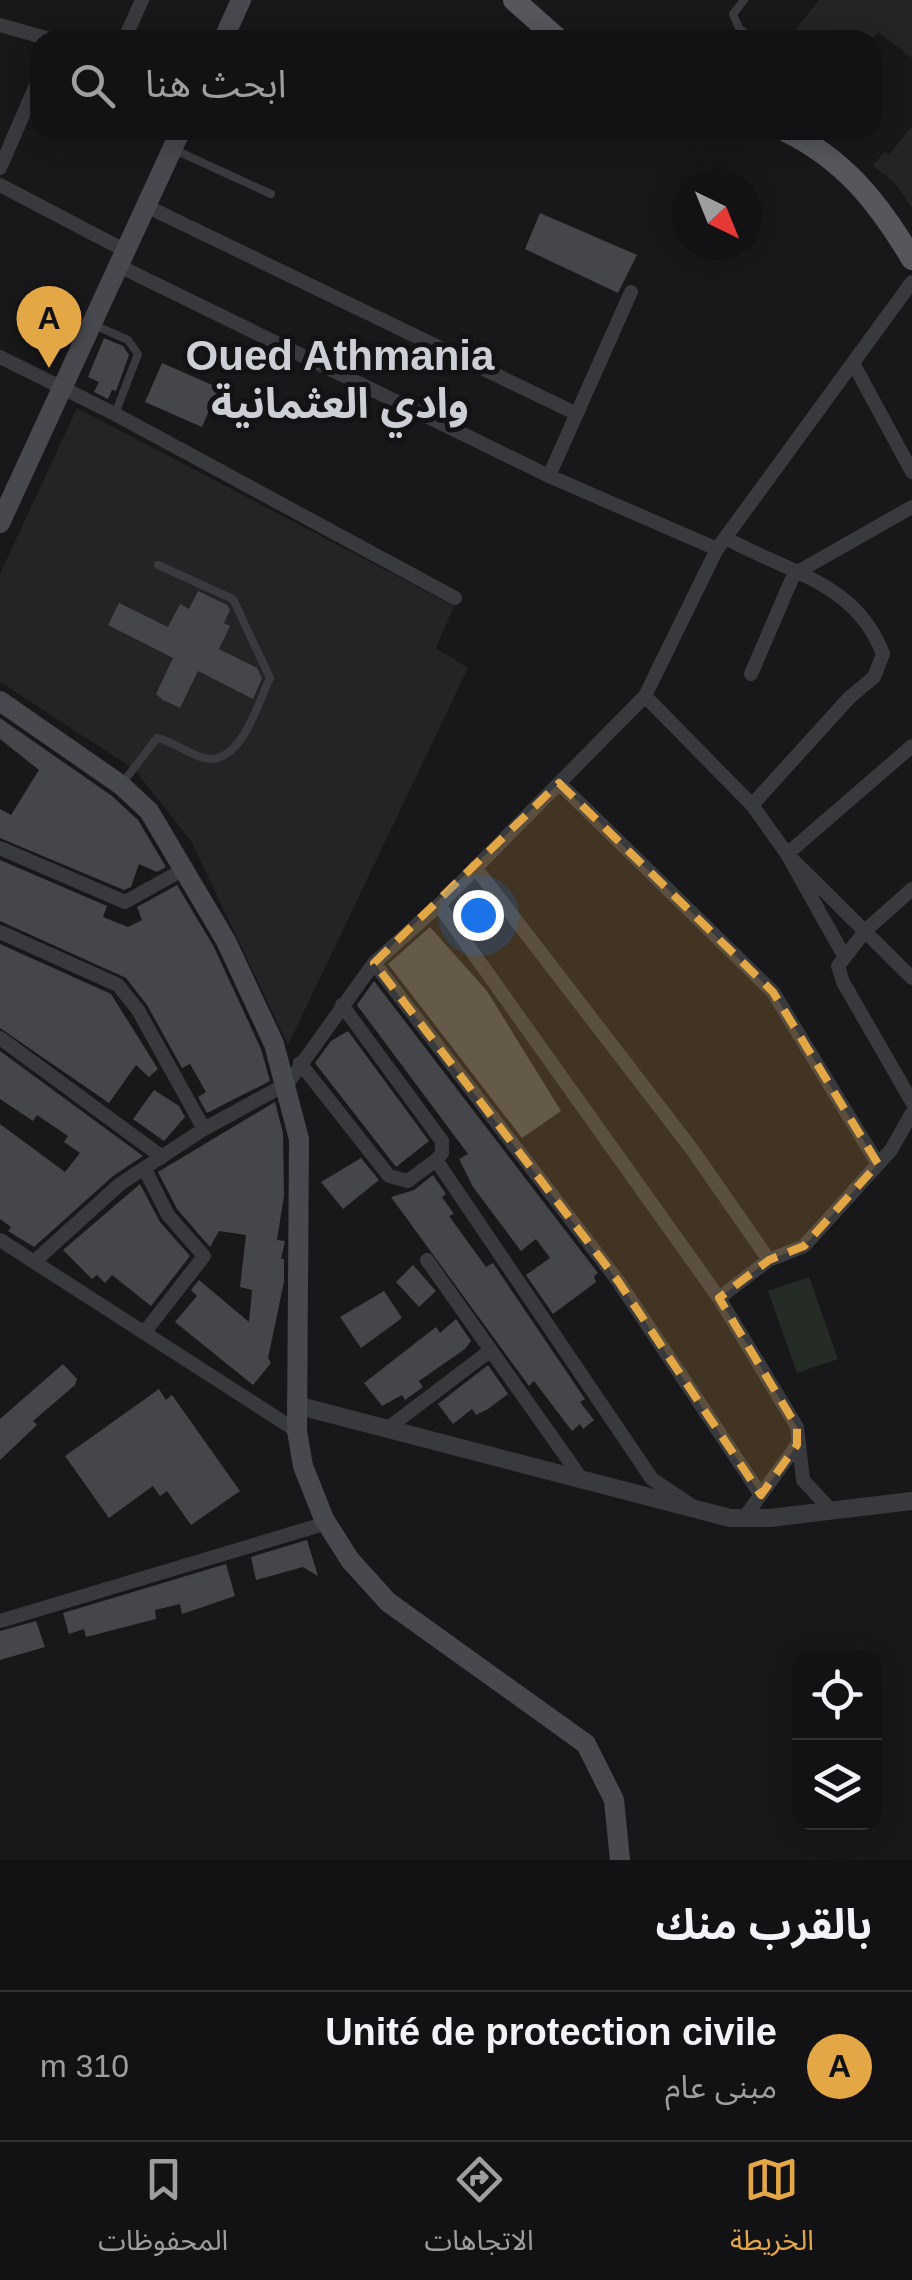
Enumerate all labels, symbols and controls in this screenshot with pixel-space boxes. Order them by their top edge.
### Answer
search box [30,30,882,140]
icon: search [65,58,120,113]
text: ابحث هنا [145,63,286,105]
north arrow [672,170,762,260]
pin: A [17,286,82,368]
district label: Oued Athmania وادي العثمانية [186,332,495,437]
your location [453,890,504,941]
map controls [792,1650,882,1830]
button: locate [792,1650,882,1740]
button: layers [792,1740,882,1830]
text: بالقرب منك [656,1901,872,1948]
text: Unité de protection civile [325,2011,777,2053]
text: 310 m [40,2048,129,2084]
text: A [828,2048,851,2084]
text: مبنى عام [665,2069,777,2105]
tab: المحفوظات [98,2152,228,2271]
tab: الاتجاهات [424,2152,534,2271]
tab: الخريطة [730,2152,814,2271]

